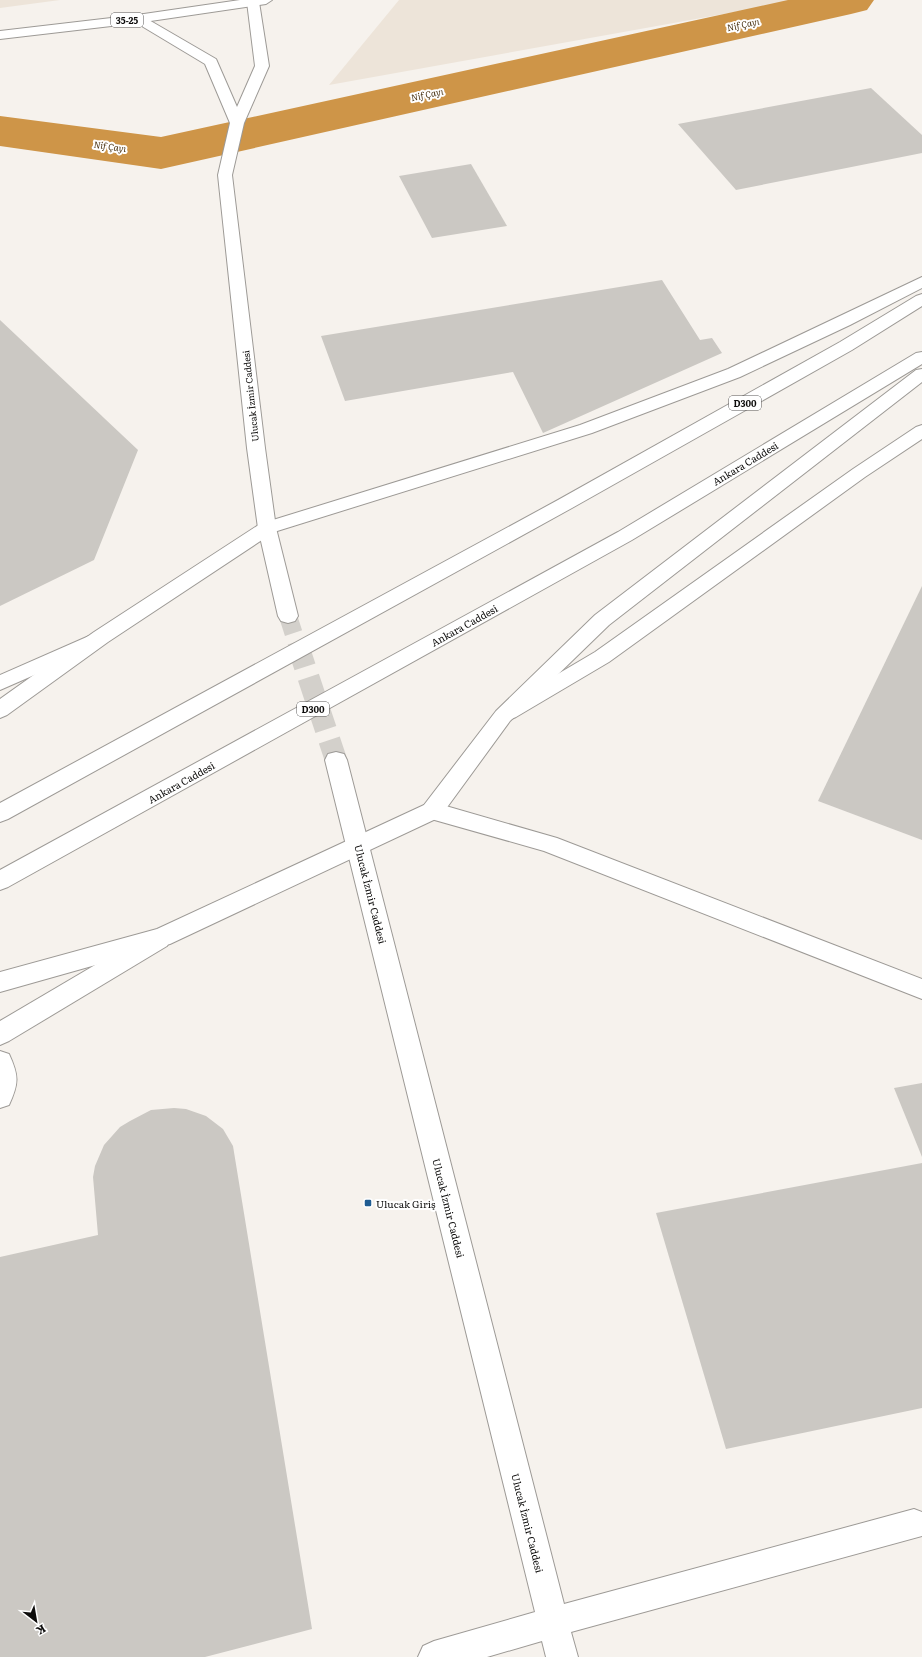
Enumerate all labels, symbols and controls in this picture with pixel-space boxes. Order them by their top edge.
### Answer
road number: 35-25 [111,13,143,27]
water label: Nif Çayı [726,14,761,34]
water label: Nif Çayı [410,84,445,104]
water label: Nif Çayı [93,137,127,155]
street label: Ulucak İzmir Caddesi [238,350,262,442]
road number: D300 [729,396,761,410]
street label: Ankara Caddesi [709,437,781,489]
street label: Ankara Caddesi [428,600,501,650]
road number: D300 [297,702,329,716]
street label: Ankara Caddesi [145,757,218,807]
street label: Ulucak İzmir Caddesi [351,843,391,946]
street label: Ulucak İzmir Caddesi [429,1157,469,1260]
place label: Ulucak Giriş [376,1196,436,1211]
marker: Ulucak Giriş [363,1198,373,1208]
street label: Ulucak İzmir Caddesi [508,1472,548,1575]
north arrow [16,1601,56,1641]
text: K [34,1621,49,1640]

